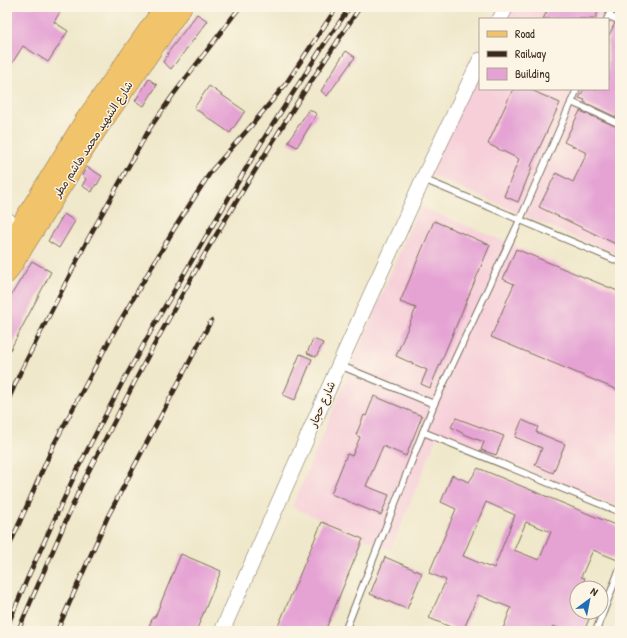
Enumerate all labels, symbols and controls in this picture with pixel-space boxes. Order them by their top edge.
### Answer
legend [479,18,609,90]
text: Road [515,25,535,42]
text: Railway [515,45,546,62]
text: Building [515,65,550,82]
street label: شارع الشهيد محمد هاشم مطر [50,78,137,202]
street label: شارع حجار [305,379,340,431]
north arrow [569,580,609,620]
text: N [588,584,601,599]

